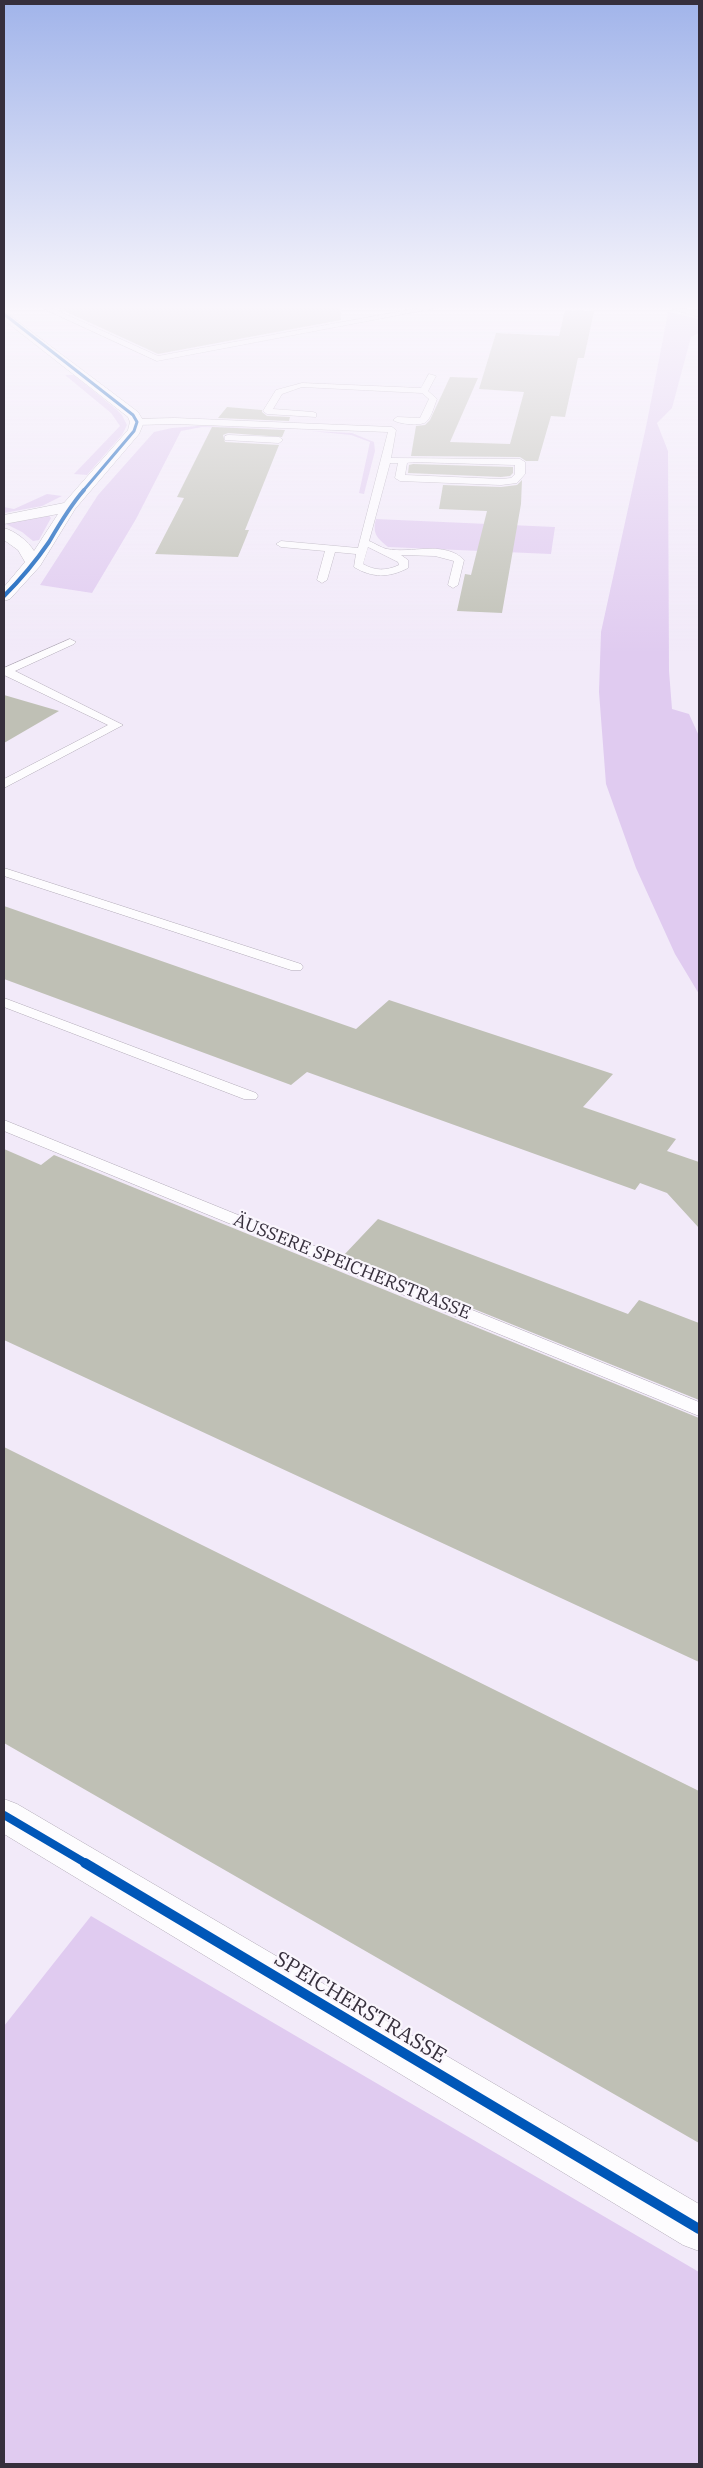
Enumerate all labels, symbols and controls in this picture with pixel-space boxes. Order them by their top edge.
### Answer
street label: ÄUSSERE SPEICHERSTRASSE [230,1209,474,1325]
street label: SPEICHERSTRASSE [269,1947,451,2069]

